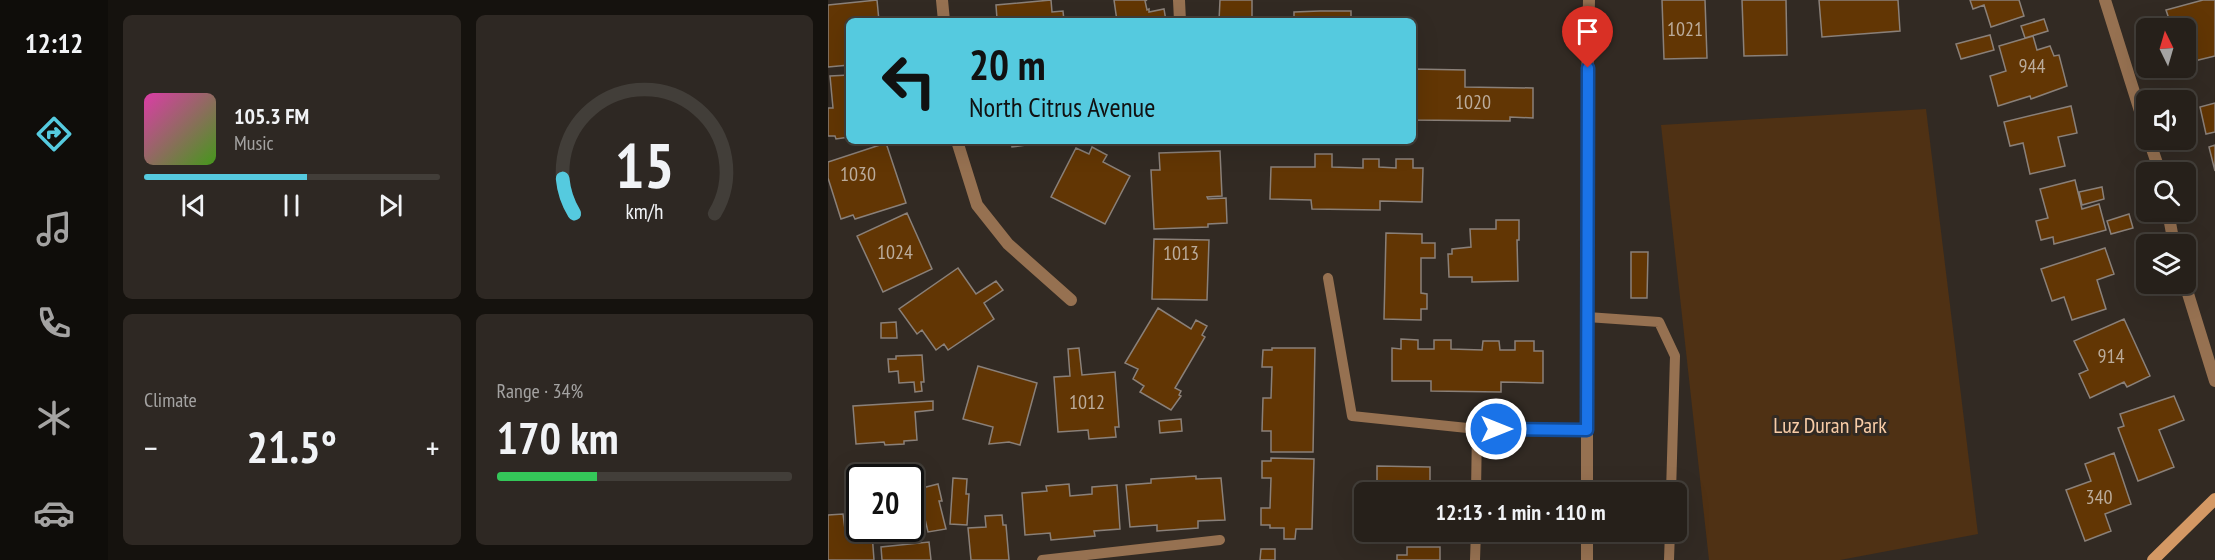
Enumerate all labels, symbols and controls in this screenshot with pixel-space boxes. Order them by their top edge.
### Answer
pin [1562,6,1613,68]
icon: arrive [1571,15,1604,48]
house number: 1021 [1667,16,1703,42]
north arrow [2136,18,2196,78]
map controls [2136,18,2196,294]
text: 12:12 [25,26,83,60]
text: 20 m [969,37,1046,92]
icon: left [870,42,948,120]
house number: 944 [2019,53,2046,79]
house number: 1020 [1455,89,1491,115]
text: North Citrus Avenue [969,90,1155,124]
button: sound [2136,90,2196,150]
text: 105.3 FM [234,102,309,130]
icon: directions [33,113,75,155]
text: 15 [614,124,674,205]
text: Music [234,130,274,156]
house number: 1030 [840,161,876,187]
button: search [2136,162,2196,222]
icon: previous [177,189,210,222]
icon: pause [275,189,308,222]
icon: next [374,189,407,222]
text: km/h [625,198,663,226]
icon: music [33,208,75,250]
button: layers [2136,234,2196,294]
house number: 1024 [877,239,913,265]
house number: 1013 [1163,240,1199,266]
icon: phone [33,302,75,344]
house number: 914 [2098,343,2125,369]
text: Range · 34% [497,378,583,404]
text: Climate [144,387,197,413]
house number: 1012 [1069,389,1105,415]
icon: climate [33,397,75,439]
position arrow [1464,397,1528,461]
text: 170 km [497,408,619,466]
park label: Luz Duran Park [1773,411,1887,439]
text: 21.5° [247,417,337,475]
text: − [144,426,158,469]
text: + [426,426,439,469]
speed limit sign: 20 [846,464,924,542]
house number: 340 [2086,484,2113,510]
icon: car [33,492,75,534]
text: 12:13 · 1 min · 110 m [1435,498,1606,526]

